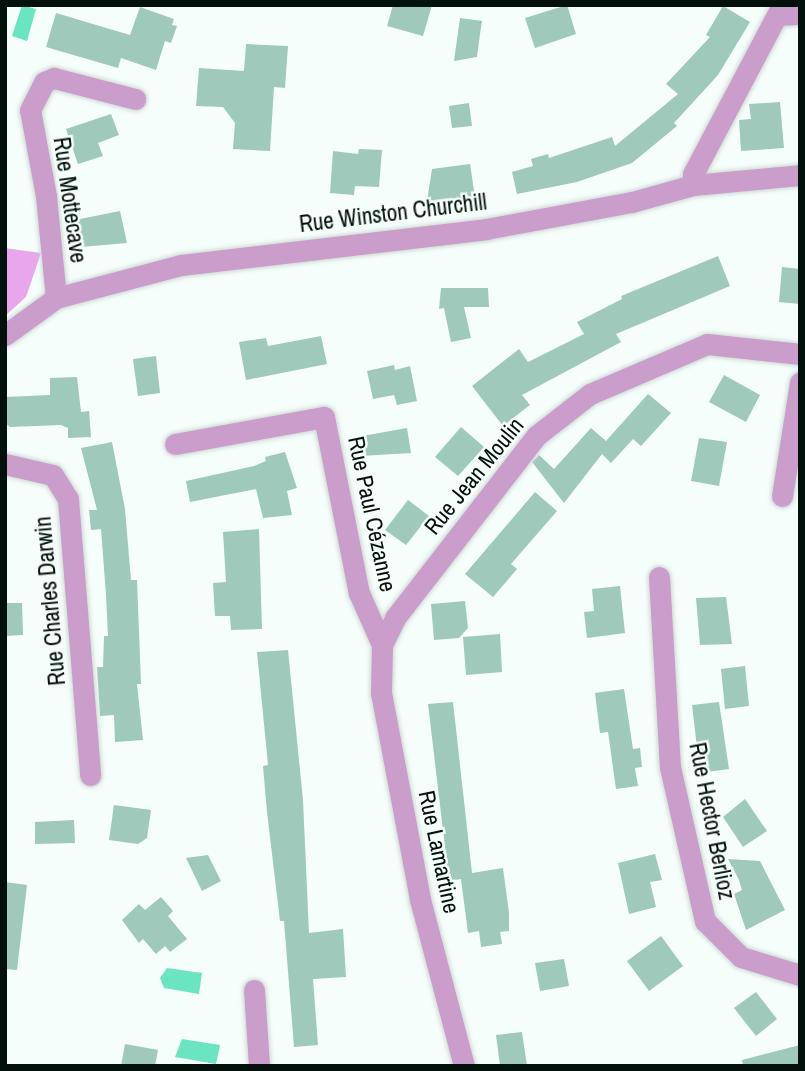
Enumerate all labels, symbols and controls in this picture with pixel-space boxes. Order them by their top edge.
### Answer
street label: Rue Mottecave [48,135,92,265]
street label: Rue Winston Churchill [298,188,488,238]
street label: Rue Jean Moulin [418,412,530,540]
street label: Rue Paul Cézanne [342,434,402,594]
street label: Rue Charles Darwin [29,515,71,687]
street label: Rue Hector Berlioz [683,740,741,902]
street label: Rue Lamartine [413,788,465,916]

